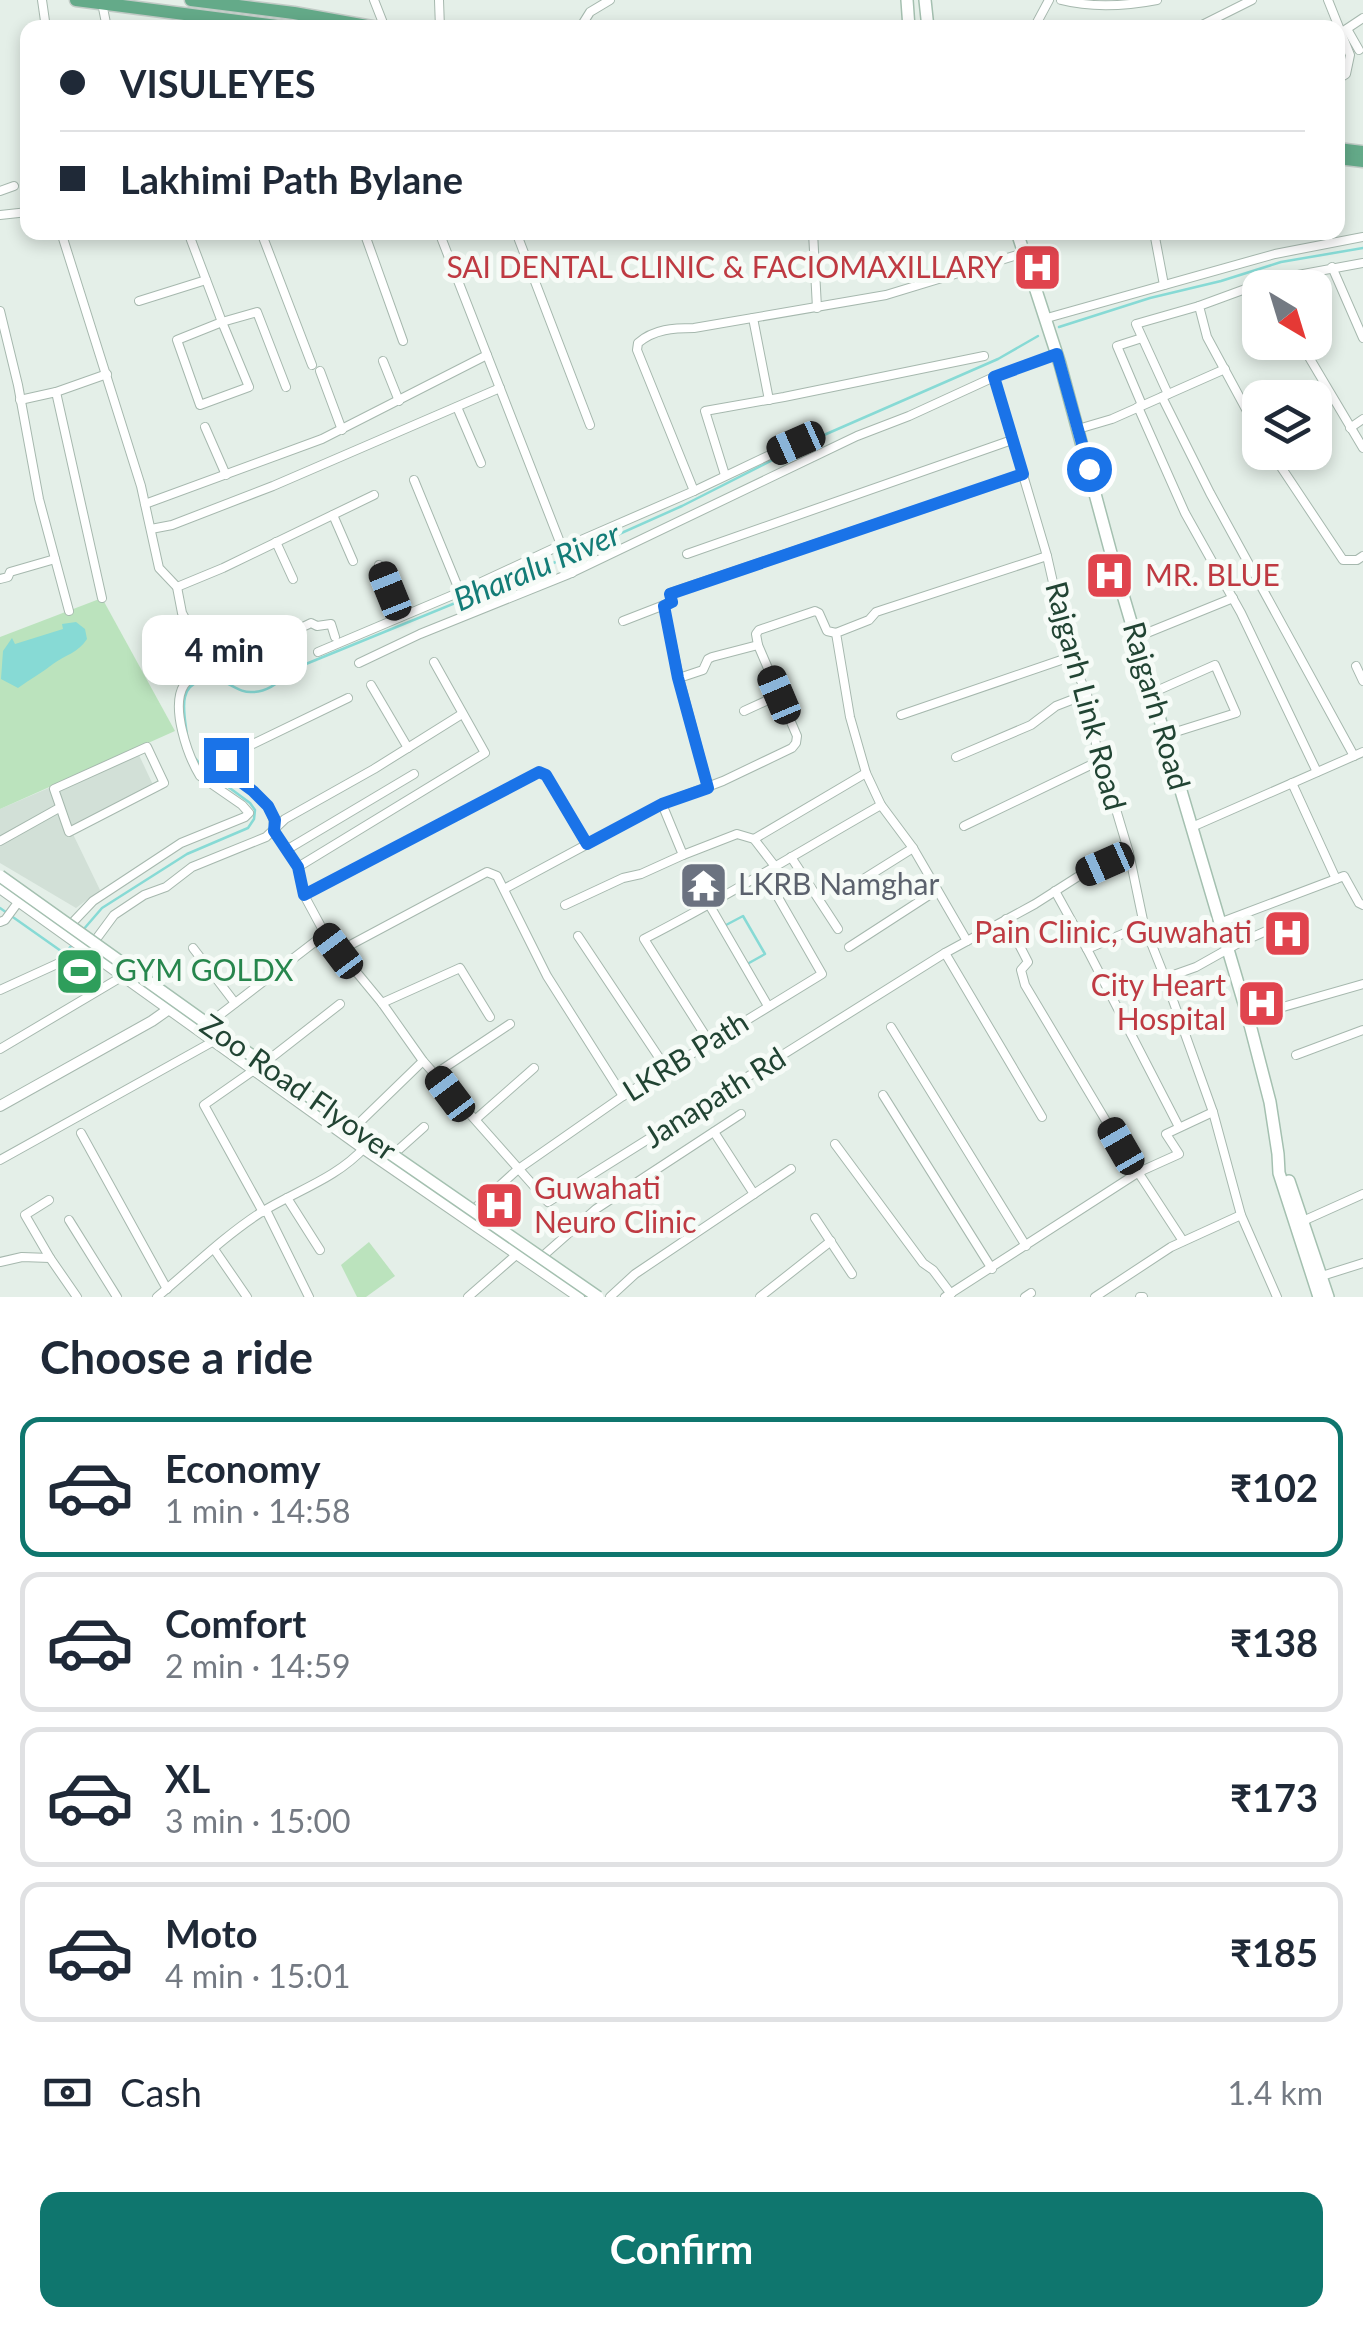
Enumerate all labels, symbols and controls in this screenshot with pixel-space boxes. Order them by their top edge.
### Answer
text: VISULEYES [120,60,316,106]
text: Lakhimi Path Bylane [120,156,463,202]
hospital icon: SAI DENTAL CLINIC & FACIOMAXILLARY [1012,242,1064,294]
place label: SAI DENTAL CLINIC & FACIOMAXILLARY [446,248,1003,284]
north arrow [1242,270,1332,360]
map controls [1242,270,1332,470]
button: layers [1242,380,1332,470]
car [762,417,830,469]
route start [1067,447,1112,492]
water label: Bharalu River [447,513,627,618]
hospital icon: MR. BLUE [1084,550,1136,602]
place label: MR. BLUE [1145,556,1280,592]
car [365,558,415,624]
street label: Rajgarh Link Road [1039,577,1135,814]
callout: 4 min [144,615,308,685]
street label: Rajgarh Road [1117,617,1199,794]
text: 4 min [185,630,264,669]
car [753,662,805,728]
route end [204,738,249,783]
car [1071,838,1139,890]
temple icon: LKRB Namghar [677,859,729,911]
place label: LKRB Namghar [738,865,939,901]
hospital icon: Pain Clinic, Guwahati [1261,907,1313,959]
place label: Pain Clinic, Guwahati [974,913,1252,949]
car [308,918,368,984]
sports icon: GYM GOLDX [54,945,106,997]
place label: GYM GOLDX [115,951,294,987]
place label: City Heart Hospital [1091,966,1226,1036]
hospital icon: City Heart Hospital [1235,977,1287,1029]
street label: LKRB Path [616,1003,754,1108]
street label: Zoo Road Flyover [194,1006,404,1167]
street label: Janapath Rd [636,1039,791,1154]
car [420,1061,480,1127]
car [1093,1113,1149,1179]
place label: Guwahati Neuro Clinic [534,1169,697,1239]
hospital icon: Guwahati Neuro Clinic [473,1180,525,1232]
text: Choose a ride [40,1330,313,1384]
icon: car [45,1442,135,1532]
text: Economy [165,1445,320,1491]
text: ₹102 [1230,1464,1318,1510]
text: 1 min · 14:58 [165,1491,351,1530]
icon: car [45,1597,135,1687]
text: Comfort [165,1600,306,1646]
text: ₹138 [1230,1619,1318,1665]
text: 2 min · 14:59 [165,1646,351,1685]
icon: car [45,1752,135,1842]
text: XL [165,1755,210,1801]
text: ₹173 [1230,1774,1318,1820]
text: 3 min · 15:00 [165,1801,351,1840]
icon: car [45,1907,135,1997]
text: Moto [165,1910,258,1956]
text: ₹185 [1230,1929,1318,1975]
text: 4 min · 15:01 [165,1956,351,1995]
icon: cash [40,2065,95,2120]
text: Cash [120,2069,202,2115]
text: 1.4 km [1228,2073,1323,2112]
button: Confirm [40,2192,1323,2307]

